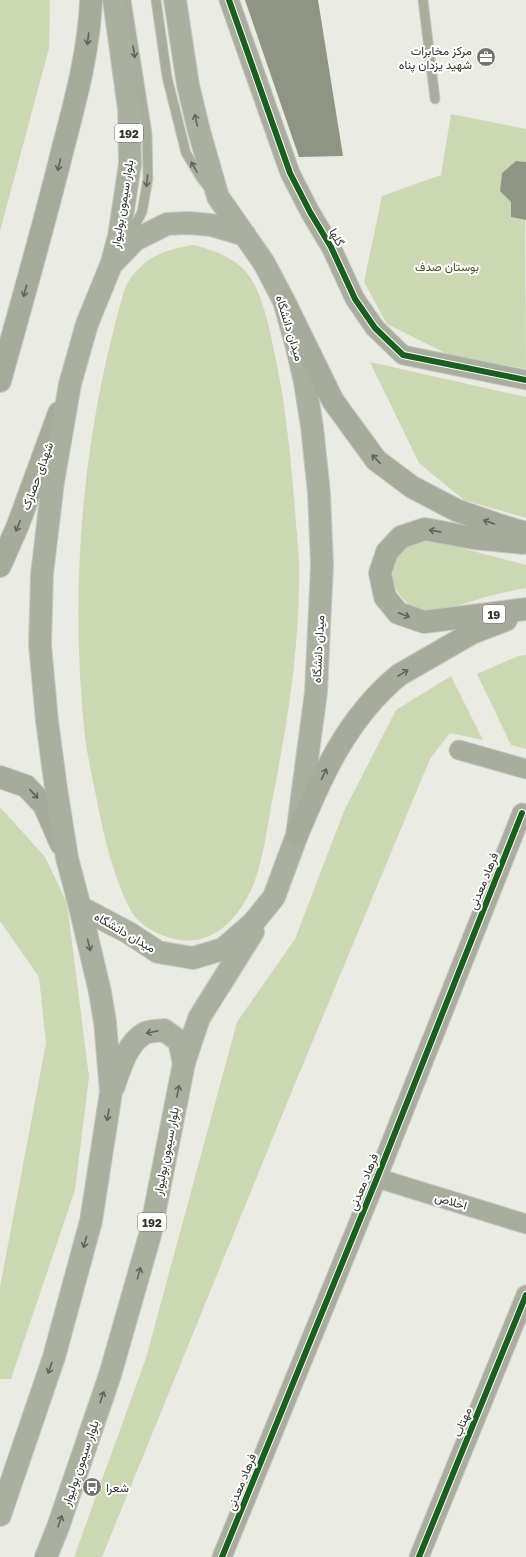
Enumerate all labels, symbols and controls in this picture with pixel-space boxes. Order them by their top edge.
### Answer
one-way arrow [84,32,92,45]
place label: مرکز مخابرات شهید یزدان پناه [399,43,472,73]
one-way arrow [130,45,138,58]
office icon: مرکز مخابرات شهید یزدان پناه [475,46,497,68]
one-way arrow [192,113,199,126]
road number: 192 [115,124,143,142]
one-way arrow [55,159,62,172]
street label: بلوار سیمون بولیوار [107,159,137,250]
one-way arrow [190,162,198,173]
one-way arrow [143,174,151,187]
street label: گلها [325,225,348,249]
park label: بوستان صدف [415,259,479,275]
one-way arrow [21,284,28,297]
street label: میدان دانشگاه [273,293,307,363]
street label: شهدای حصارک [18,440,57,512]
one-way arrow [372,454,381,464]
one-way arrow [483,517,495,525]
one-way arrow [14,519,21,531]
one-way arrow [429,527,442,535]
road number: 19 [483,605,505,623]
one-way arrow [398,611,410,619]
street label: میدان دانشگاه [309,615,327,683]
one-way arrow [397,669,408,677]
one-way arrow [321,768,328,780]
one-way arrow [29,789,39,799]
street label: فرهاد معدنی [465,850,502,912]
street label: میدان دانشگاه [92,909,158,955]
one-way arrow [85,938,93,951]
one-way arrow [146,1028,159,1036]
one-way arrow [175,1085,183,1098]
street label: بلوار سیمون بولیوار [150,1106,183,1197]
one-way arrow [104,1108,112,1121]
street label: فرهاد معدنی [345,1151,382,1213]
street label: اخلاص [433,1189,469,1214]
road number: 192 [138,1213,166,1231]
one-way arrow [81,1236,89,1249]
one-way arrow [136,1267,143,1280]
one-way arrow [46,1361,53,1374]
one-way arrow [99,1391,106,1404]
street label: مهتاب [449,1405,476,1439]
street label: بلوار سیمون بولیوار [58,1418,103,1509]
street label: فرهاد معدنی [223,1451,260,1513]
bus stop icon: شعرا [81,1476,103,1498]
place label: شعرا [106,1480,129,1496]
one-way arrow [57,1515,65,1527]

